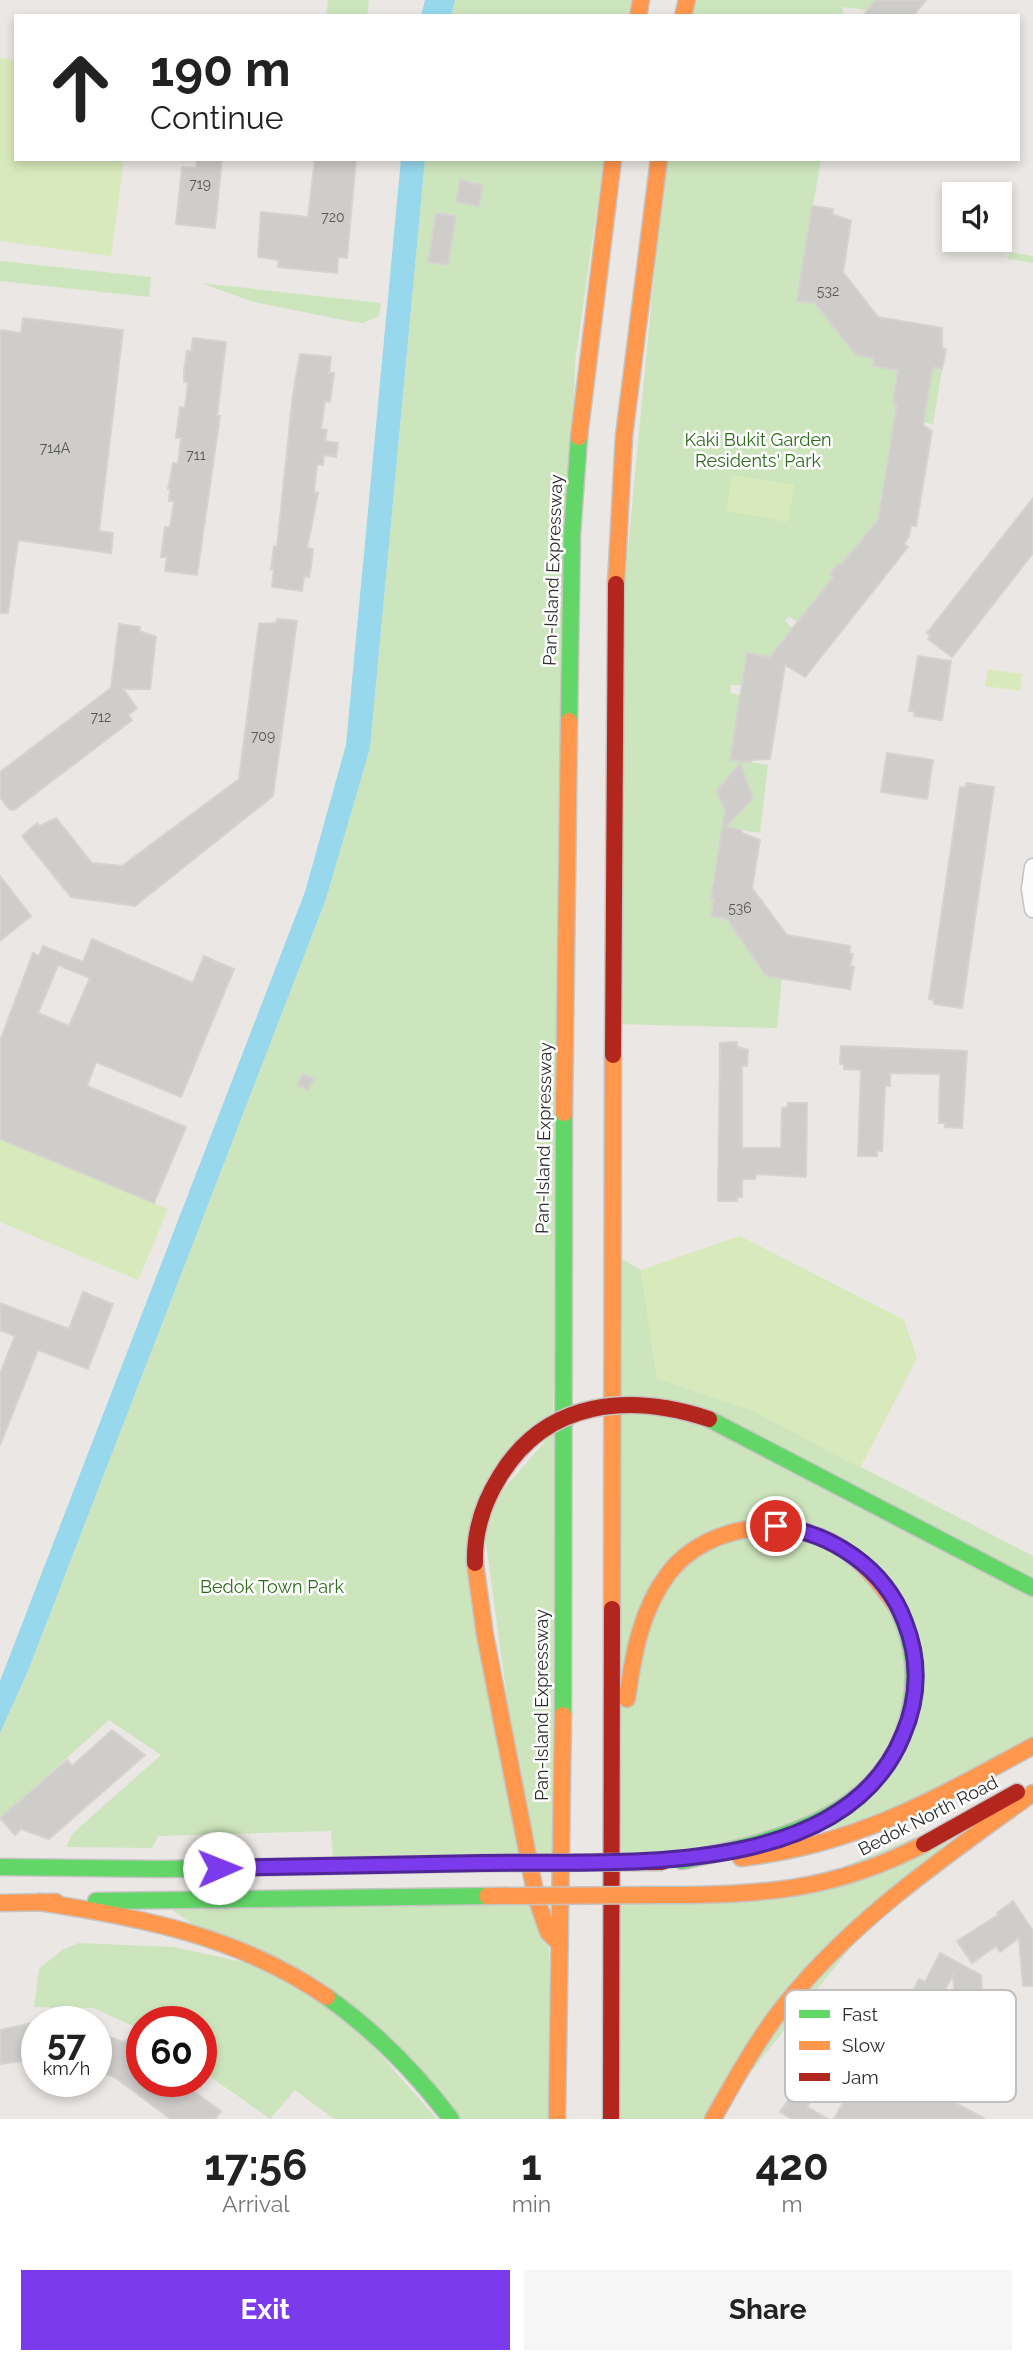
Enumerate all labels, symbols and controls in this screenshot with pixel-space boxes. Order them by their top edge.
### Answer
text: 190 m [150,40,291,97]
icon: ahead [35,42,126,133]
text: Continue [150,99,284,136]
house number: 719 [189,176,211,192]
map controls [942,182,1012,252]
button: sound [942,182,1012,252]
house number: 720 [321,209,345,225]
house number: 532 [817,283,839,299]
park label: Kaki Bukit Garden Residents' Park [684,429,832,471]
house number: 714A [40,440,71,456]
house number: 711 [186,447,206,463]
street label: Pan-Island Expressway [539,474,566,666]
house number: 712 [91,709,111,725]
house number: 709 [251,728,275,744]
house number: 536 [728,900,752,916]
street label: Pan-Island Expressway [531,1042,556,1234]
pin [746,1496,806,1556]
icon: arrive [757,1507,795,1545]
park label: Bedok Town Park [200,1576,344,1597]
street label: Pan-Island Expressway [531,1609,552,1801]
street label: Bedok North Road [855,1771,1001,1860]
position arrow [182,1831,256,1905]
legend [785,1990,1016,2102]
text: Fast [842,2003,878,2025]
speed limit sign: 60 [126,2006,217,2097]
text: 57 [47,2022,86,2063]
text: Slow [842,2034,886,2056]
text: km/h [43,2058,90,2079]
text: Jam [842,2066,879,2088]
text: 17:56 [204,2141,308,2190]
text: 1 [521,2141,542,2190]
text: 420 [755,2141,829,2190]
text: Arrival [222,2190,290,2217]
text: min [512,2190,551,2217]
text: m [782,2190,803,2217]
button: Exit [21,2270,510,2350]
button: Share [524,2270,1012,2350]

